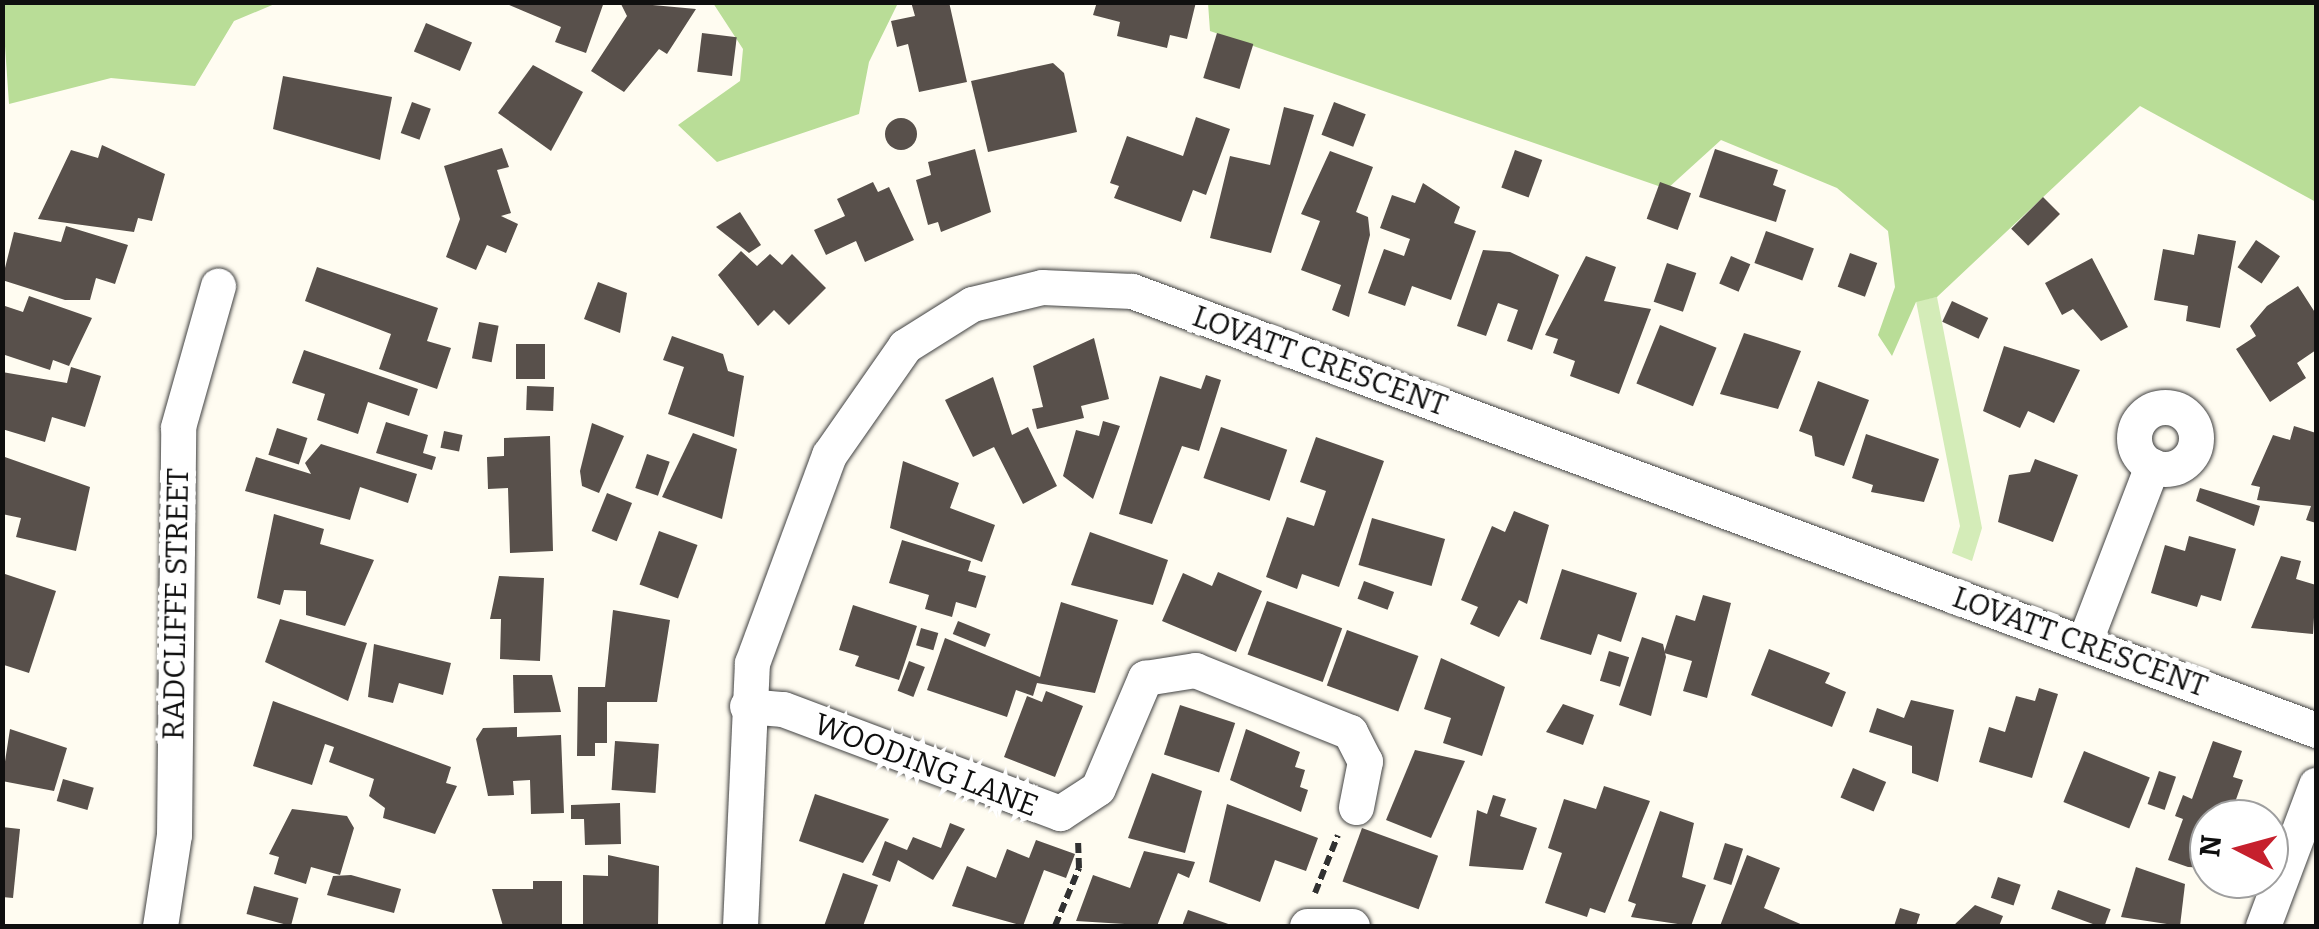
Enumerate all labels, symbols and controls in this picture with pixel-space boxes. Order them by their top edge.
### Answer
street label: LOVATT CRESCENT [1188,298,1452,424]
street label: RADCLIFFE STREET [156,468,196,740]
street label: LOVATT CRESCENT [1948,579,2212,705]
street label: WOODING LANE [809,706,1043,824]
north arrow [2189,799,2289,899]
text: N [2193,834,2228,858]

